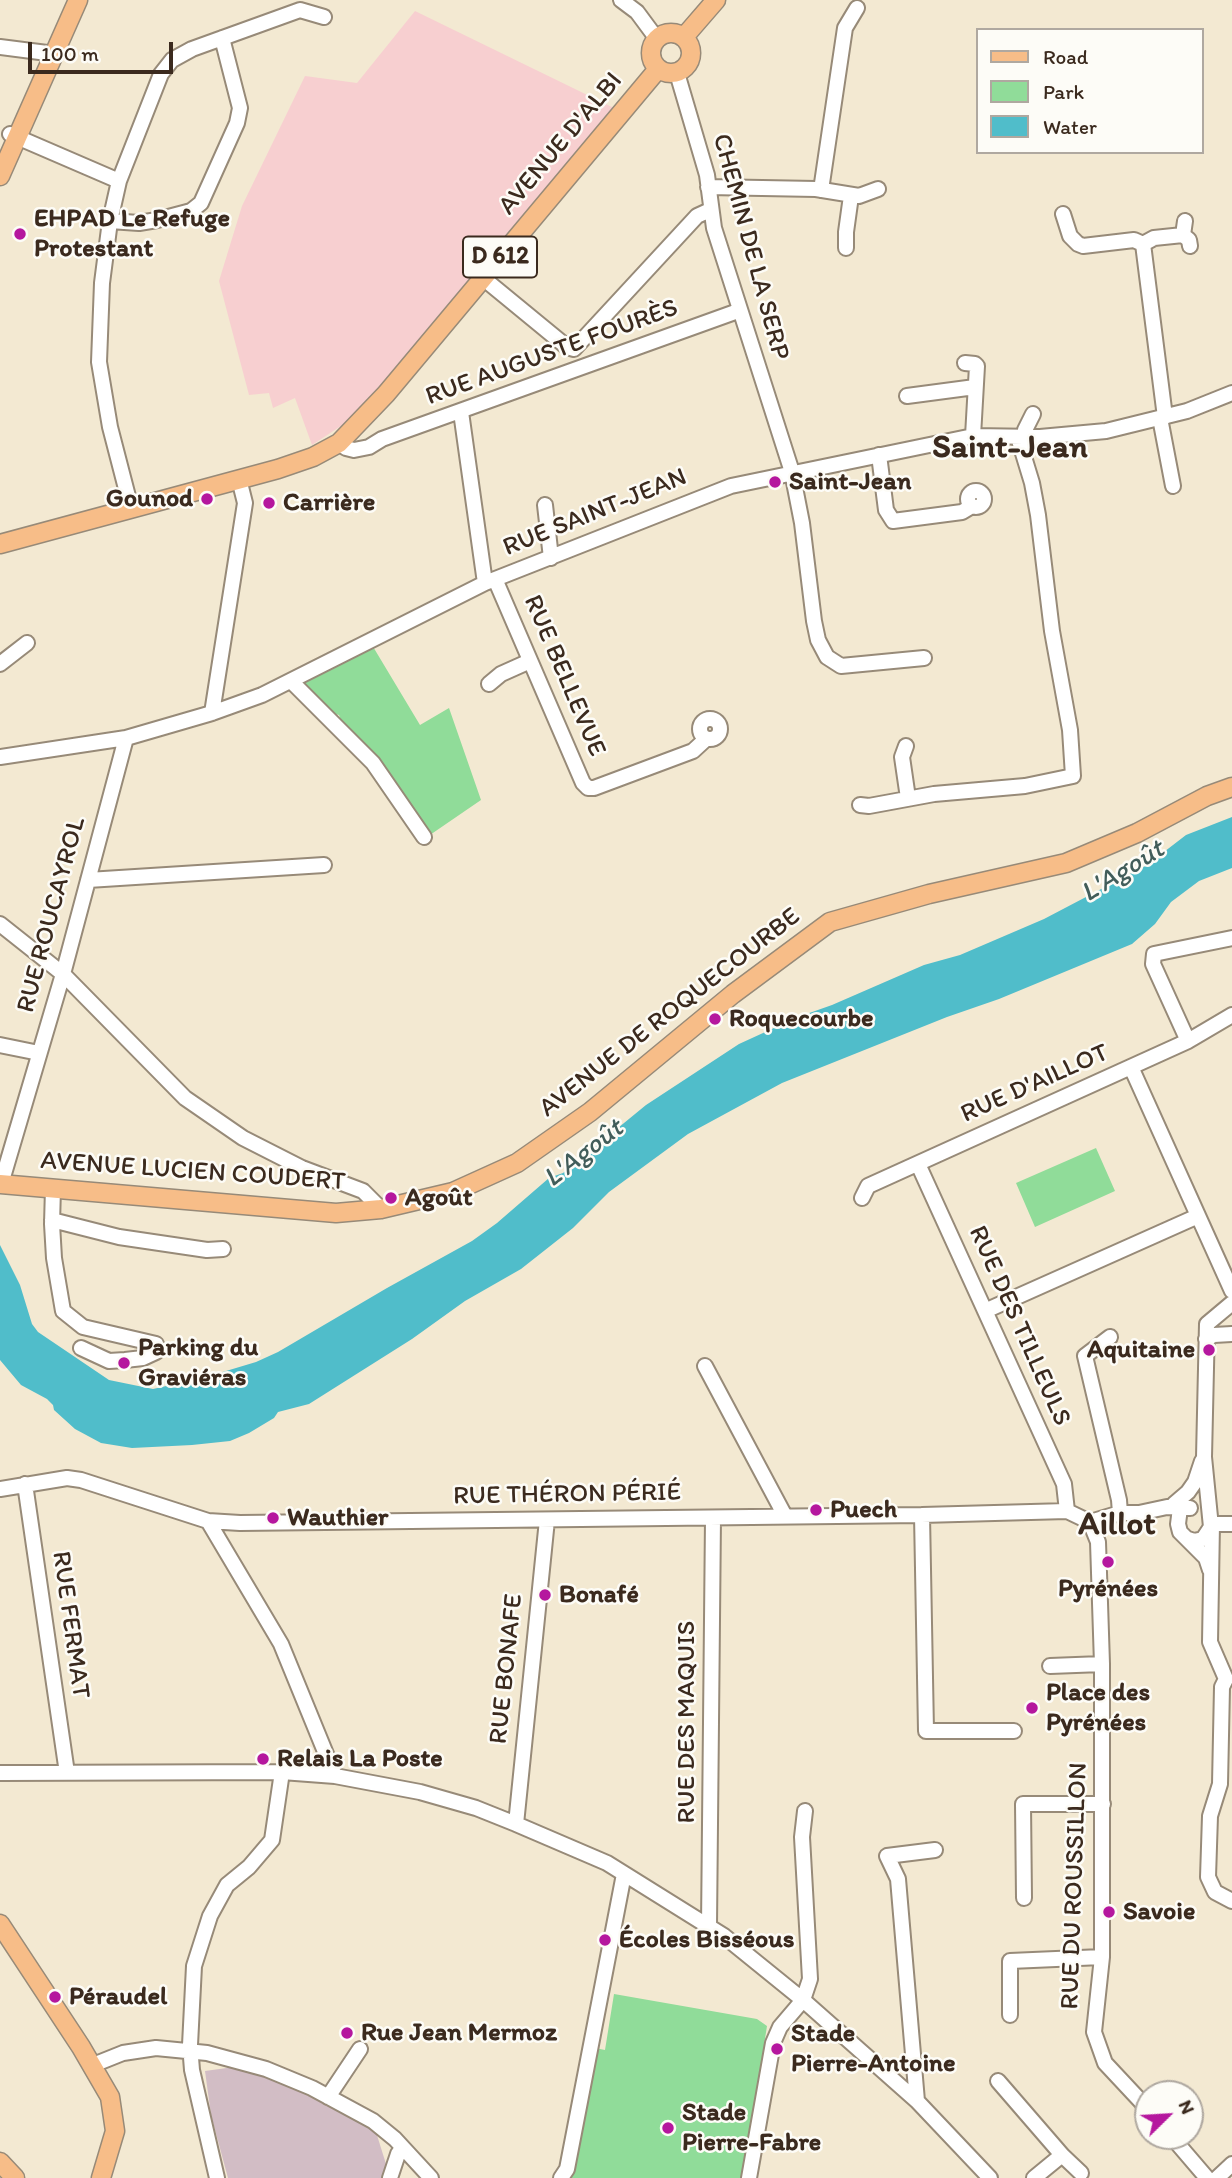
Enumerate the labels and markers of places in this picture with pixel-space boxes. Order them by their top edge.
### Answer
place label: EHPAD Le Refuge Protestant [34,203,230,264]
marker: EHPAD Le Refuge Protestant [12,226,28,242]
place label: Saint-Jean [789,466,911,498]
marker: Saint-Jean [767,474,783,490]
place label: Gounod [106,483,193,515]
place label: Carrière [283,487,375,519]
marker: Gounod [199,491,215,507]
marker: Carrière [261,495,277,511]
place label: Roquecourbe [729,1003,874,1035]
marker: Roquecourbe [707,1011,723,1027]
place label: Agoût [405,1182,472,1214]
marker: Agoût [383,1190,399,1206]
place label: Parking du Graviéras [138,1332,258,1394]
place label: Aquitaine [1087,1334,1195,1366]
marker: Aquitaine [1201,1342,1217,1358]
marker: Parking du Graviéras [116,1355,132,1371]
place label: Puech [830,1494,897,1526]
place label: Wauthier [287,1502,388,1534]
marker: Puech [808,1502,824,1518]
marker: Wauthier [265,1510,281,1526]
marker: Pyrénées [1100,1554,1116,1570]
place label: Pyrénées [1058,1573,1158,1605]
place label: Bonafé [559,1579,639,1611]
marker: Bonafé [537,1587,553,1603]
place label: Place des Pyrénées [1046,1677,1150,1738]
marker: Place des Pyrénées [1024,1700,1040,1716]
place label: Relais La Poste [277,1743,443,1775]
marker: Relais La Poste [255,1751,271,1767]
place label: Savoie [1123,1896,1195,1928]
marker: Savoie [1101,1904,1117,1920]
place label: Écoles Bisséous [619,1924,794,1956]
marker: Écoles Bisséous [597,1932,613,1948]
place label: Péraudel [69,1981,167,2013]
marker: Péraudel [47,1989,63,2005]
place label: Rue Jean Mermoz [361,2017,557,2049]
place label: Stade Pierre-Antoine [791,2018,955,2080]
marker: Rue Jean Mermoz [339,2025,355,2041]
marker: Stade Pierre-Antoine [769,2041,785,2057]
place label: Stade Pierre-Fabre [682,2097,821,2158]
marker: Stade Pierre-Fabre [660,2120,676,2136]

